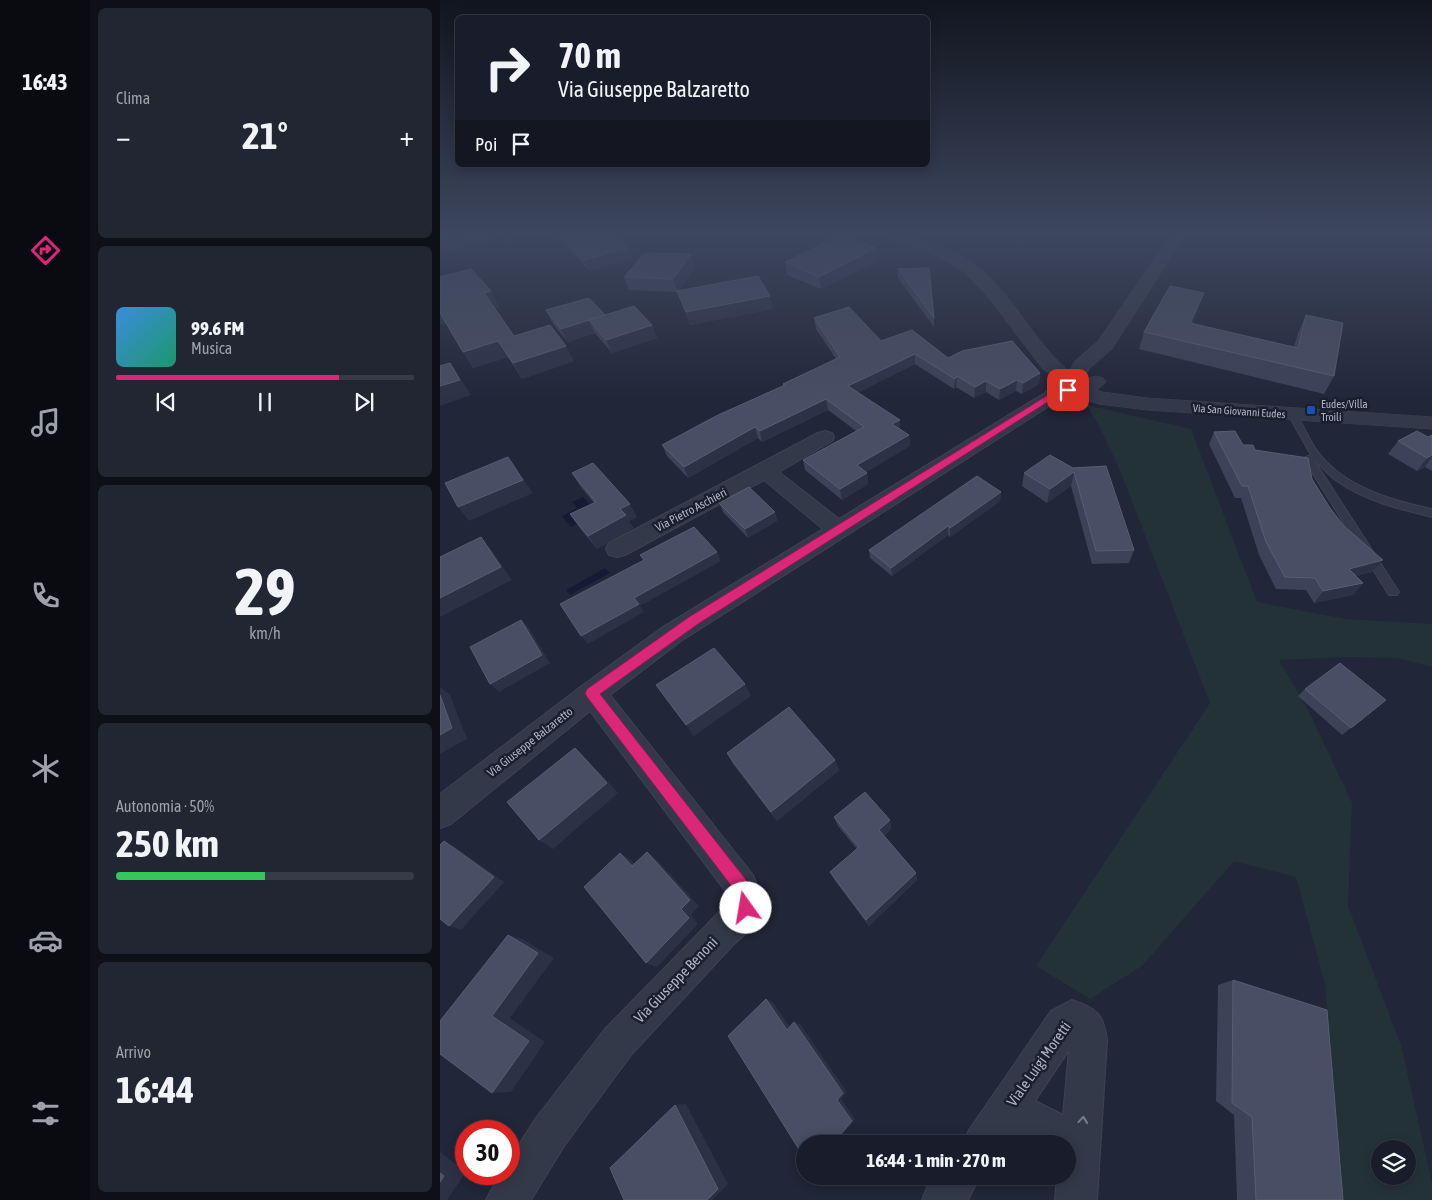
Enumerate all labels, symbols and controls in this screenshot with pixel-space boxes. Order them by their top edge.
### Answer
icon: right [475,35,540,100]
text: 70 m [558,35,621,75]
text: 16:43 [22,69,68,95]
text: Via Giuseppe Balzaretto [558,76,750,102]
text: Clima [116,89,150,107]
text: 21° [242,114,288,157]
text: − [116,120,131,152]
text: + [399,120,414,152]
icon: arrive [507,130,535,158]
text: Poi [475,133,497,155]
icon: directions [28,233,63,268]
text: 99.6 FM [191,317,244,339]
text: Musica [191,339,232,357]
pin [1047,369,1089,411]
icon: arrive [1054,376,1082,404]
icon: previous [152,388,180,416]
icon: pause [251,388,279,416]
icon: next [350,388,378,416]
place label: Eudes/Villa Troili [1321,398,1368,423]
street label: Via San Giovanni Eudes [1192,402,1286,420]
marker: Eudes/Villa Troili [1305,404,1317,416]
icon: music [28,405,63,440]
street label: Via Pietro Aschieri [653,485,729,535]
text: 29 [234,554,296,629]
icon: phone [28,578,63,613]
text: km/h [249,624,281,642]
street label: Via Giuseppe Balzaretto [484,704,576,780]
icon: climate [28,751,63,786]
text: Autonomia · 50% [116,797,214,815]
text: 250 km [116,822,219,865]
position arrow [719,881,771,933]
icon: car [28,923,63,958]
street label: Via Giuseppe Benoni [630,933,721,1026]
street label: Viale Luigi Moretti [1003,1018,1074,1109]
text: Arrivo [116,1043,151,1061]
text: 16:44 [116,1068,194,1111]
icon: filters [28,1096,63,1131]
one-way arrow [1077,1116,1088,1124]
speed limit sign: 30 [455,1120,520,1185]
map controls [1371,1140,1416,1185]
button: layers [1371,1140,1416,1185]
text: 16:44 · 1 min · 270 m [866,1149,1006,1171]

